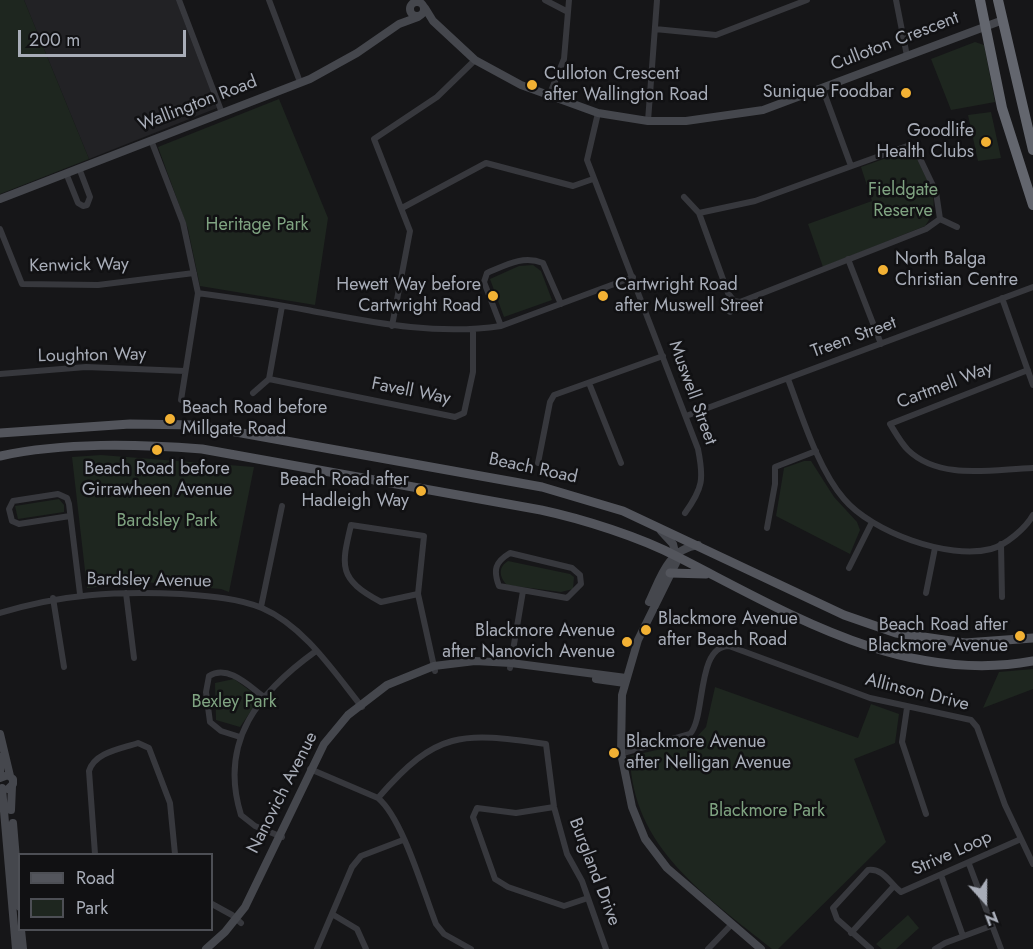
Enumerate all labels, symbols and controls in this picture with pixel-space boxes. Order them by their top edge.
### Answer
street label: Culloton Crescent [828,8,962,76]
scale bar [21,18,189,56]
text: 200 m [29,27,80,53]
place label: Culloton Crescent after Wallington Road [544,64,708,106]
street label: Wallington Road [136,71,260,137]
marker: Culloton Crescent after Wallington Road [525,78,539,92]
place label: Sunique Foodbar [763,82,894,104]
marker: Sunique Foodbar [899,86,913,100]
place label: Goodlife Health Clubs [876,121,974,164]
marker: Goodlife Health Clubs [979,135,993,149]
park label: Fieldgate Reserve [868,180,938,222]
park label: Heritage Park [206,215,308,237]
place label: North Balga Christian Centre [895,249,1018,292]
street label: Kenwick Way [29,254,129,278]
marker: North Balga Christian Centre [876,263,890,277]
place label: Hewett Way before Cartwright Road [336,275,481,318]
place label: Cartwright Road after Muswell Street [615,275,763,318]
marker: Hewett Way before Cartwright Road [486,289,500,303]
marker: Cartwright Road after Muswell Street [596,289,610,303]
street label: Treen Street [808,313,900,363]
street label: Muswell Street [663,338,721,448]
street label: Loughton Way [38,344,146,368]
street label: Cartmell Way [894,358,996,414]
street label: Favell Way [370,374,452,410]
place label: Beach Road before Millgate Road [182,398,327,440]
marker: Beach Road before Millgate Road [163,412,177,426]
marker: Beach Road before Girrawheen Avenue [150,443,164,457]
street label: Beach Road [487,449,579,489]
place label: Beach Road before Girrawheen Avenue [82,459,232,502]
place label: Beach Road after Hadleigh Way [280,470,409,512]
marker: Beach Road after Hadleigh Way [414,484,428,498]
park label: Bardsley Park [117,511,217,533]
street label: Bardsley Avenue [86,569,212,593]
place label: Blackmore Avenue after Beach Road [658,609,798,652]
place label: Beach Road after Blackmore Avenue [868,615,1008,658]
place label: Blackmore Avenue after Nanovich Avenue [442,621,615,664]
marker: Blackmore Avenue after Beach Road [639,623,653,637]
marker: Beach Road after Blackmore Avenue [1013,629,1027,643]
marker: Blackmore Avenue after Nanovich Avenue [620,635,634,649]
street label: Allinson Drive [863,670,971,716]
park label: Bexley Park [191,692,277,714]
street label: Nanovich Avenue [243,729,323,857]
place label: Blackmore Avenue after Nelligan Avenue [626,732,791,774]
marker: Blackmore Avenue after Nelligan Avenue [607,746,621,760]
park label: Blackmore Park [709,801,825,823]
street label: Burgland Drive [564,815,624,929]
street label: Strive Loop [909,827,995,881]
legend [18,853,213,931]
text: Road [76,865,115,891]
north arrow [955,871,1015,931]
text: Park [76,895,108,921]
text: N [982,905,1002,931]

